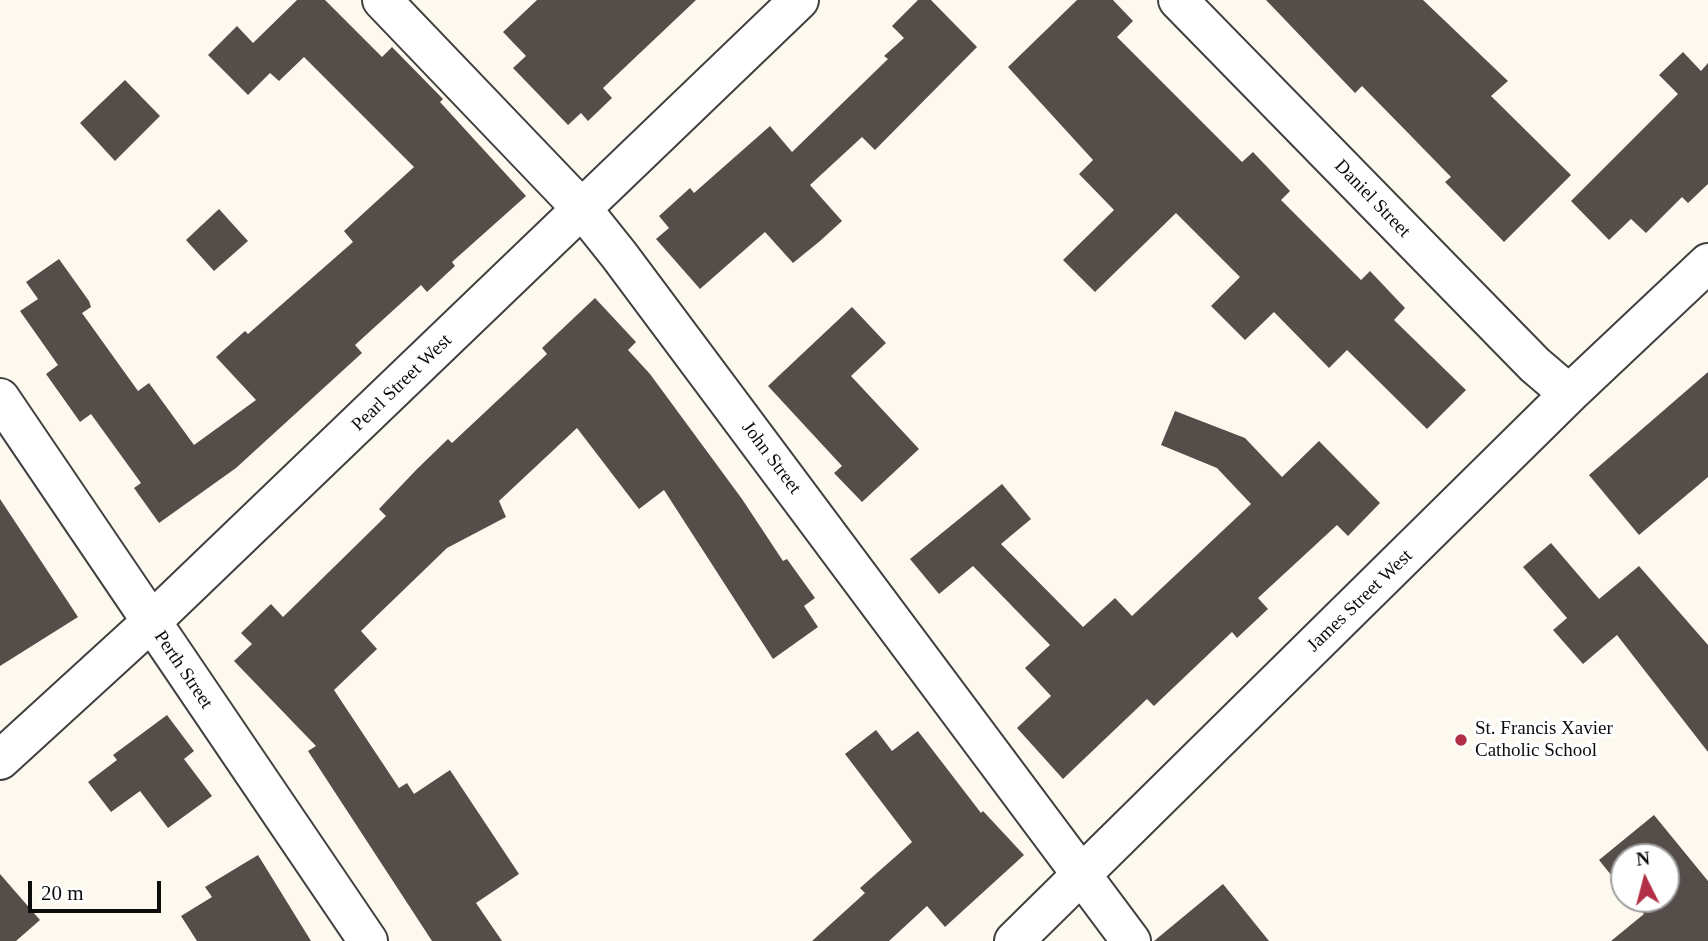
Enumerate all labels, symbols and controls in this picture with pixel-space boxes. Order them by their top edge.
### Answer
street label: Daniel Street [1329,155,1415,243]
street label: Pearl Street West [347,330,457,436]
street label: John Street [736,417,806,499]
street label: James Street West [1303,545,1417,657]
street label: Perth Street [149,627,217,713]
place label: St. Francis Xavier Catholic School [1475,718,1613,762]
marker: St. Francis Xavier Catholic School [1453,732,1469,748]
north arrow [1610,843,1680,913]
text: N [1635,847,1651,870]
scale bar [32,867,164,911]
text: 20 m [41,881,84,905]

